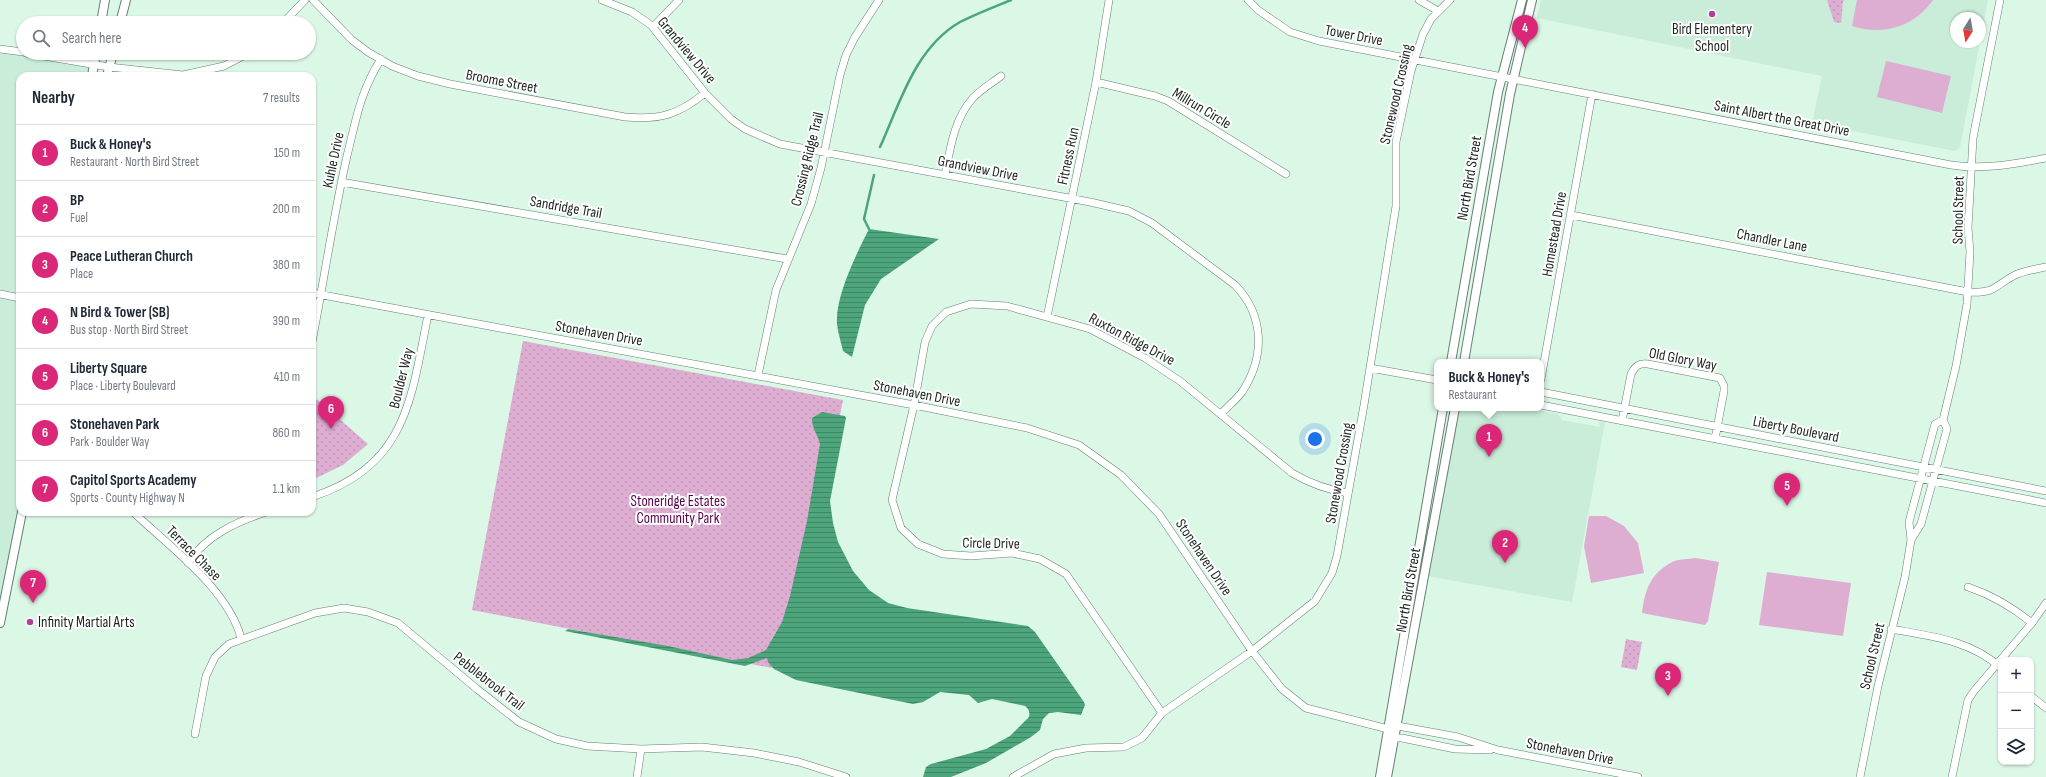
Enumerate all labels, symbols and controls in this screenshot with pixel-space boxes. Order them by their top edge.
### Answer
marker: Bird Elementery School [1707,9,1717,19]
north arrow [1950,12,1986,48]
street label: Grandview Drive [653,13,720,88]
pin: 4 [1512,15,1538,48]
search box [16,16,316,60]
place label: Bird Elementery School [1672,20,1752,56]
street label: Tower Drive [1323,21,1384,50]
icon: search [30,27,52,49]
text: Search here [62,29,122,48]
street label: Stonewood Crossing [1376,42,1417,146]
street label: Broome Street [464,65,540,98]
street label: Millrun Circle [1169,83,1235,133]
text: Nearby [32,88,75,108]
text: 7 results [263,90,300,106]
street label: Saint Albert the Great Drive [1713,96,1851,141]
street label: Crossing Ridge Trail [787,110,828,208]
street label: Fitness Run [1053,126,1084,187]
street label: Kuhle Drive [318,130,349,190]
street label: North Bird Street [1453,134,1486,222]
text: Buck & Honey's [70,135,151,154]
text: 1 [42,145,48,161]
text: 150 m [274,145,300,161]
street label: Grandview Drive [936,151,1020,186]
text: Restaurant · North Bird Street [70,154,199,170]
street label: School Street [1948,175,1969,244]
street label: Homestead Drive [1538,190,1571,278]
text: BP [70,191,84,210]
street label: Sandridge Trail [528,192,603,223]
text: 2 [42,201,48,217]
text: 200 m [273,201,300,217]
text: Fuel [70,210,88,226]
street label: Chandler Lane [1735,224,1809,257]
text: Peace Lutheran Church [70,247,193,266]
text: 3 [42,257,48,273]
text: 380 m [273,257,300,273]
text: Place [70,266,93,282]
text: N Bird & Tower (SB) [70,303,169,322]
street label: Ruxton Ridge Drive [1085,309,1178,370]
text: 4 [42,313,48,329]
text: 390 m [273,313,300,329]
street label: Stonehaven Drive [554,316,644,351]
text: Bus stop · North Bird Street [70,322,188,338]
street label: Old Glory Way [1647,344,1719,375]
street label: Boulder Way [385,346,418,410]
text: Liberty Square [70,359,147,378]
popup [1434,359,1544,411]
text: Buck & Honey's [1448,368,1530,387]
text: 5 [42,369,48,385]
text: 410 m [274,369,300,385]
street label: Stonehaven Drive [872,376,962,411]
text: Place · Liberty Boulevard [70,378,176,394]
text: Restaurant [1448,387,1497,403]
pin: 6 [318,396,344,429]
street label: Liberty Boulevard [1751,412,1841,447]
text: Stonehaven Park [70,415,159,434]
street label: Stonewood Crossing [1321,421,1358,525]
pin: 1 [1476,424,1502,457]
text: 6 [42,425,48,441]
text: 860 m [272,425,300,441]
your location [1305,429,1325,449]
text: Park · Boulder Way [70,434,149,450]
text: Capitol Sports Academy [70,471,196,490]
pin: 5 [1774,473,1800,506]
text: 7 [42,481,48,497]
text: 1.1 km [273,481,300,497]
text: Sports · County Highway N [70,490,185,506]
park label: Stoneridge Estates Community Park [631,492,725,528]
street label: Stonehaven Drive [1171,515,1236,599]
street label: Terrace Chase [162,522,225,585]
pin: 2 [1492,530,1518,563]
street label: Circle Drive [962,533,1020,554]
street label: North Bird Street [1392,546,1425,634]
pin: 7 [20,570,46,603]
place label: Infinity Martial Arts [38,613,135,632]
marker: Infinity Martial Arts [25,617,35,627]
street label: School Street [1856,620,1889,691]
street label: Pebblebrook Trail [449,648,528,715]
map controls [1998,657,2034,765]
button: + [1998,657,2034,693]
pin: 3 [1655,663,1681,696]
button: − [1998,693,2034,729]
button: layers [1998,729,2034,765]
street label: Stonehaven Drive [1525,734,1615,769]

